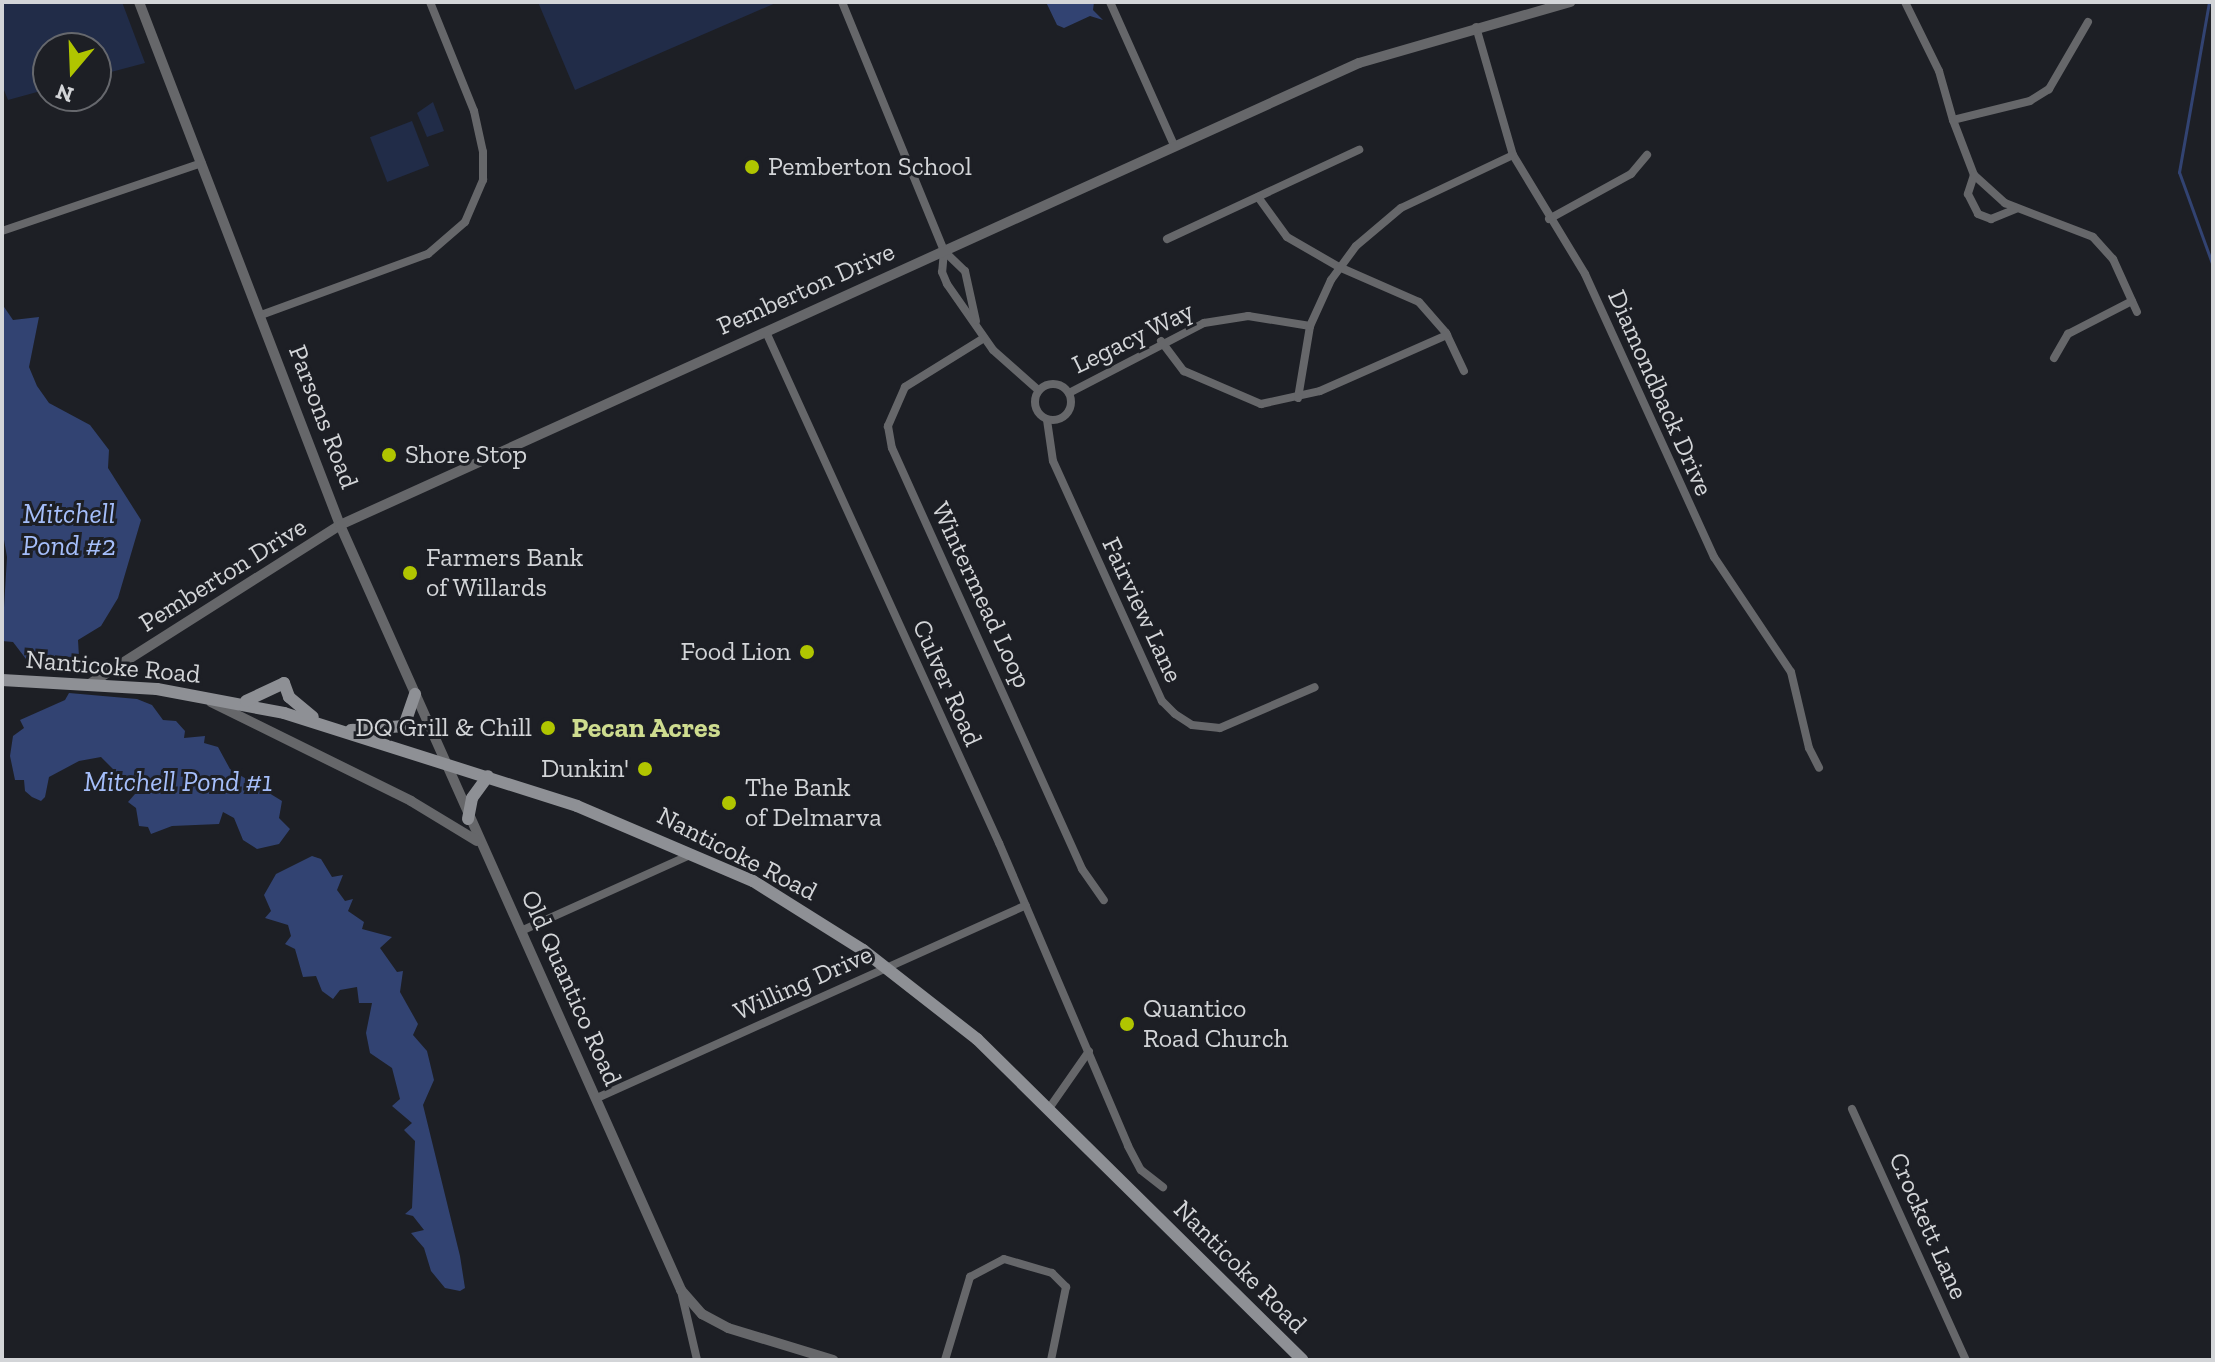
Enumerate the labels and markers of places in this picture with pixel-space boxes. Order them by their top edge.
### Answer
place label: Pemberton School [768,151,972,183]
marker: Pemberton School [743,158,761,176]
place label: Shore Stop [405,439,527,471]
marker: Shore Stop [380,446,398,464]
place label: Farmers Bank of Willards [426,542,583,604]
marker: Farmers Bank of Willards [401,564,419,582]
place label: Food Lion [680,636,791,668]
marker: Food Lion [798,643,816,661]
place label: DQ Grill & Chill [355,712,532,744]
marker: DQ Grill & Chill [539,719,557,737]
place label: Dunkin' [541,753,629,785]
marker: Dunkin' [636,760,654,778]
place label: The Bank of Delmarva [745,772,882,834]
marker: The Bank of Delmarva [720,794,738,812]
place label: Quantico Road Church [1143,993,1288,1054]
marker: Quantico Road Church [1118,1015,1136,1033]

